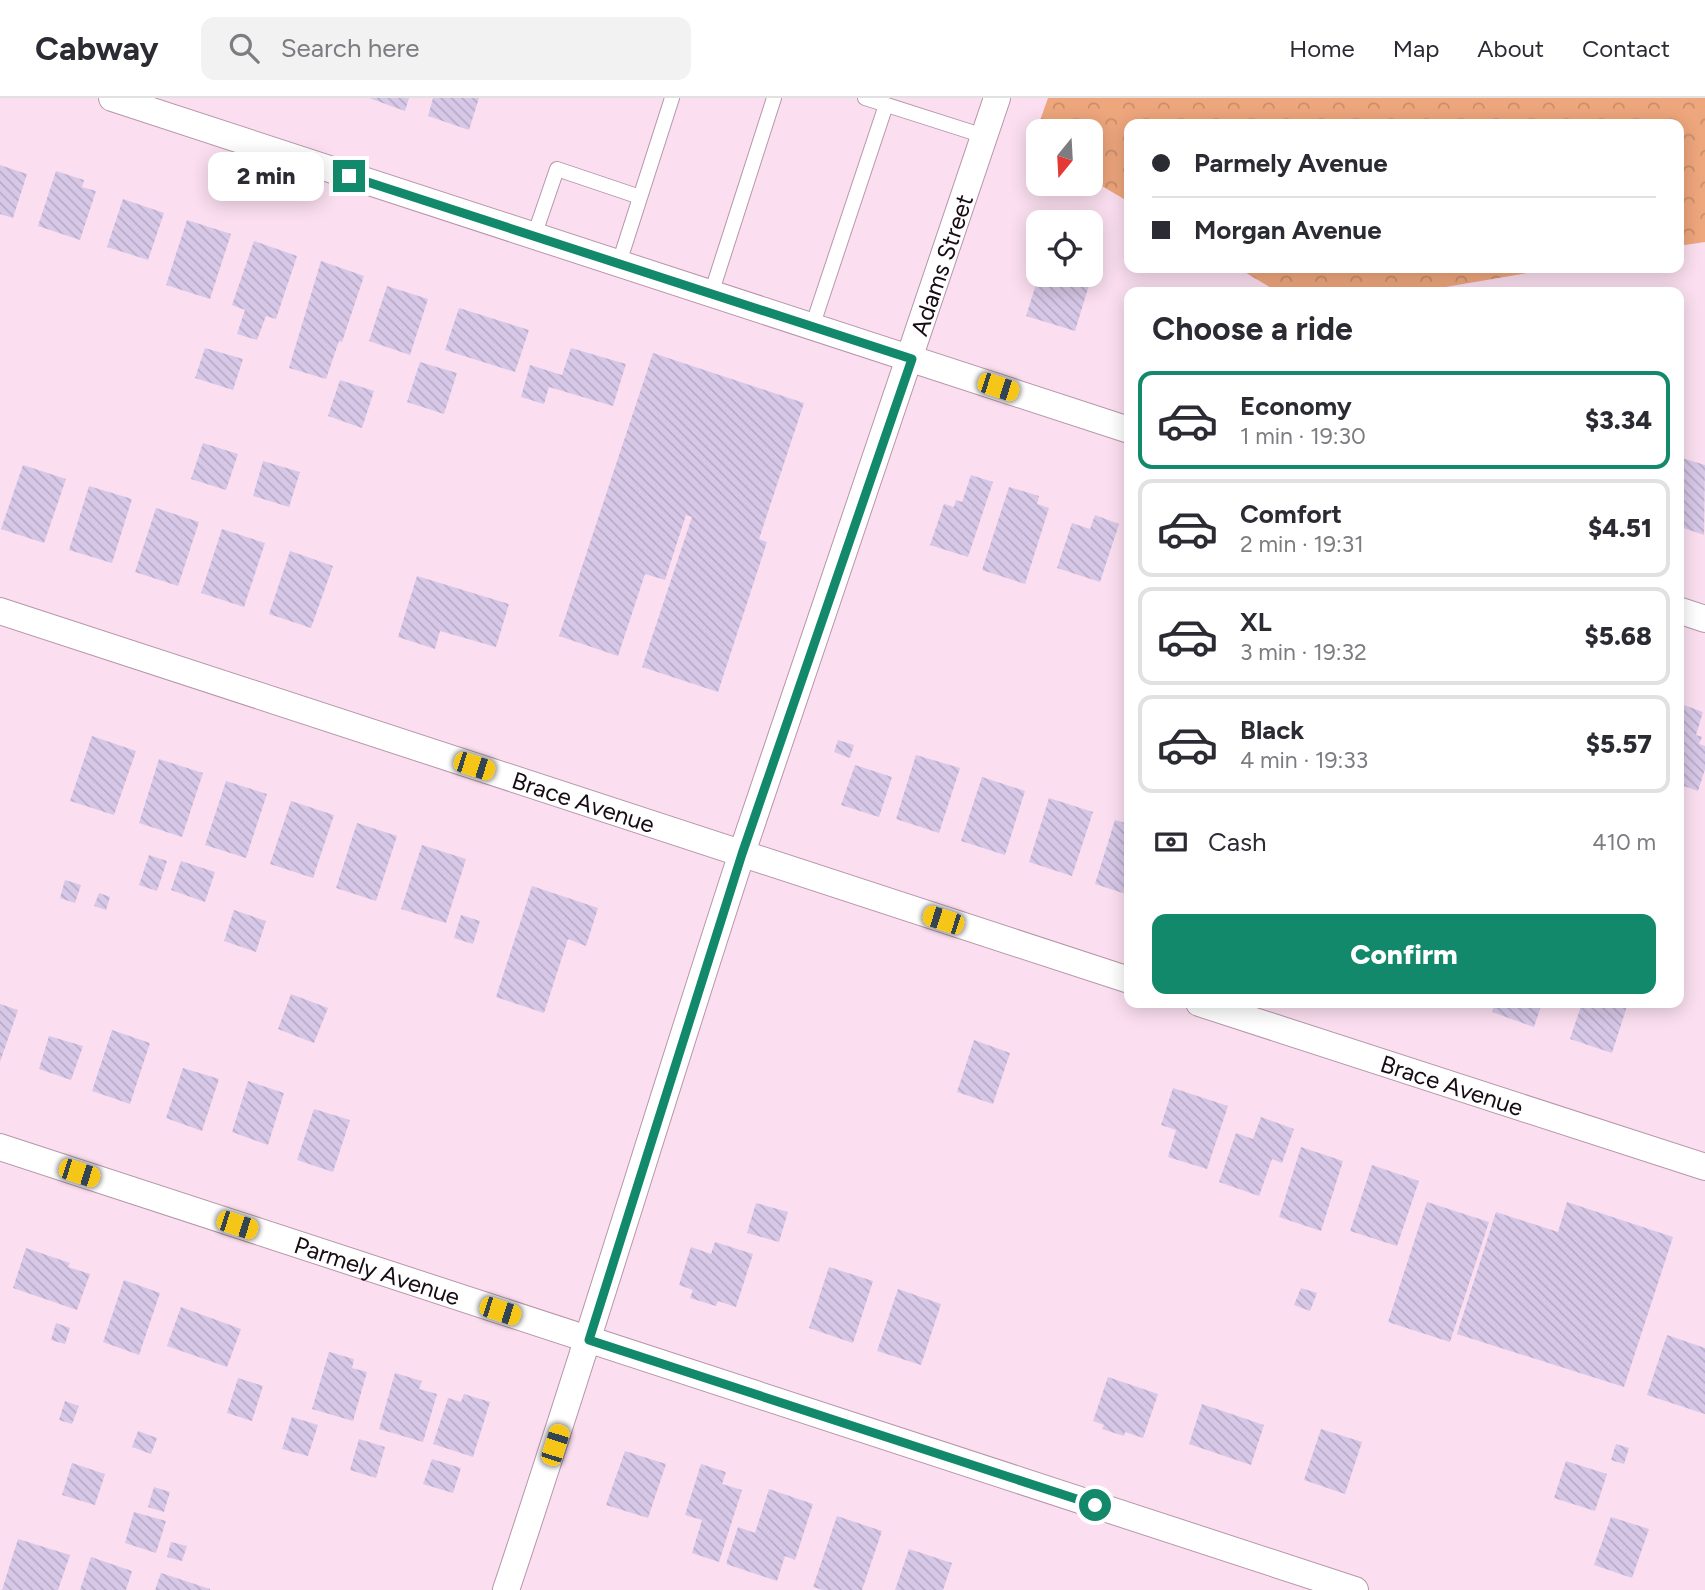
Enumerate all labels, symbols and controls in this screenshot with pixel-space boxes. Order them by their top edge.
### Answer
search box [201,17,691,80]
text: Cabway [35,29,159,68]
icon: search [225,29,263,67]
text: Search here [281,32,420,64]
text: Home [1289,34,1355,63]
text: Map [1393,34,1439,63]
text: About [1477,34,1544,63]
text: Contact [1582,34,1670,63]
north arrow [1026,119,1102,196]
map controls [1026,119,1103,287]
text: Parmely Avenue [1194,147,1388,179]
callout: 2 min [209,152,324,200]
route end [333,160,365,192]
text: 2 min [237,162,295,190]
street label: Adams Street [904,190,979,339]
button: locate [1026,210,1103,287]
text: Morgan Avenue [1194,214,1382,246]
text: Choose a ride [1152,310,1353,348]
car [975,371,1022,403]
icon: car [1156,389,1219,452]
text: Economy [1240,390,1352,422]
text: $3.34 [1585,404,1652,436]
text: 1 min · 19:30 [1240,422,1366,450]
icon: car [1156,497,1219,560]
text: Comfort [1240,498,1342,530]
text: $4.51 [1588,512,1652,544]
text: 2 min · 19:31 [1240,530,1364,558]
icon: car [1156,605,1219,668]
text: XL [1240,606,1272,638]
text: $5.68 [1584,620,1652,652]
text: 3 min · 19:32 [1240,638,1367,666]
icon: car [1156,713,1219,776]
text: Black [1240,714,1304,746]
text: $5.57 [1586,728,1652,760]
text: 4 min · 19:33 [1240,746,1368,774]
car [451,750,498,782]
street label: Brace Avenue [509,765,659,839]
icon: cash [1152,823,1190,861]
text: Cash [1208,826,1267,858]
text: 410 m [1592,828,1656,856]
car [920,904,967,936]
button: Confirm [1152,914,1656,994]
street label: Brace Avenue [1377,1048,1527,1122]
car [56,1157,103,1189]
car [214,1209,261,1241]
street label: Parmely Avenue [291,1230,464,1311]
car [477,1295,524,1327]
car [539,1422,572,1468]
route start [1079,1489,1111,1521]

